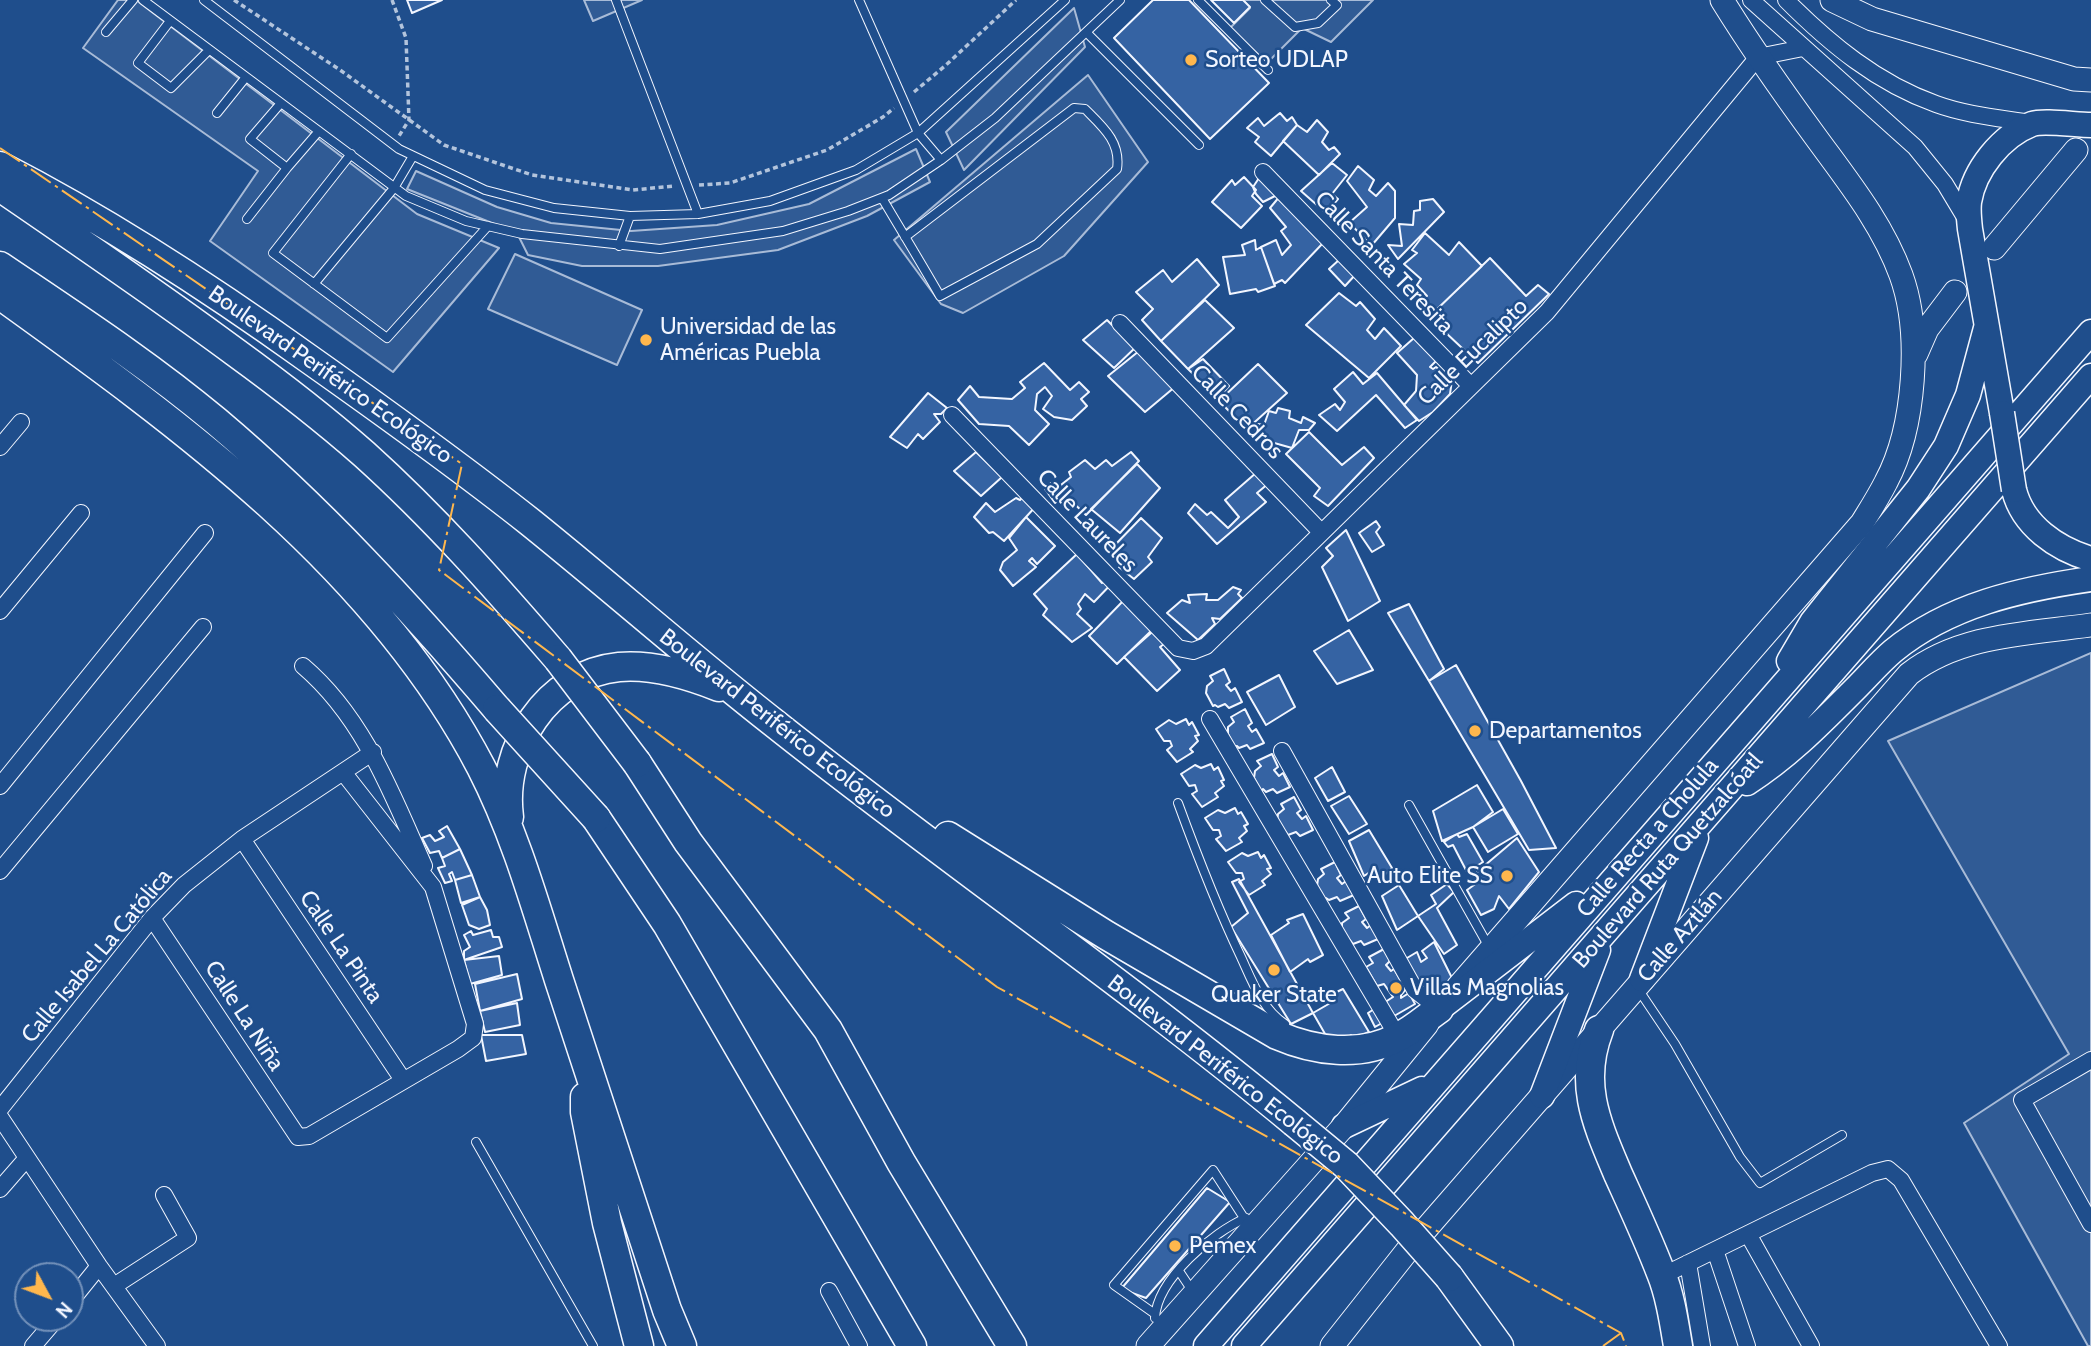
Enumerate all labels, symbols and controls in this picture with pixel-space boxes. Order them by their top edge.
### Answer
place label: Sorteo UDLAP [1205,46,1348,74]
marker: Sorteo UDLAP [1183,52,1199,68]
street label: Calle Santa Teresita [1309,186,1459,340]
street label: Boulevard Periférico Ecológico [203,280,457,470]
street label: Calle Eucalipto [1412,293,1534,411]
place label: Universidad de las Américas Puebla [660,313,836,367]
marker: Universidad de las Américas Puebla [638,332,654,348]
street label: Calle Cedros [1185,359,1289,465]
street label: Calle Laureles [1031,464,1143,578]
street label: Boulevard Periférico Ecológico [654,623,900,825]
place label: Departamentos [1489,717,1642,745]
marker: Departamentos [1467,723,1483,739]
street label: Boulevard Ruta Quetzalcóatl [1567,748,1769,974]
street label: Calle Recta a Cholula [1571,753,1725,923]
place label: Auto Elite SS [1367,862,1493,890]
street label: Calle Isabel La Católica [16,863,178,1049]
marker: Auto Elite SS [1499,868,1515,884]
street label: Calle Aztlán [1632,884,1728,988]
street label: Calle La Pinta [293,885,389,1009]
street label: Calle La Niña [198,956,290,1076]
marker: Quaker State [1266,962,1282,978]
street label: Boulevard Periférico Ecológico [1102,969,1348,1171]
place label: Villas Magnolias [1410,974,1564,1002]
marker: Villas Magnolias [1388,980,1404,996]
place label: Quaker State [1211,981,1337,1009]
place label: Pemex [1189,1232,1256,1260]
marker: Pemex [1167,1238,1183,1254]
north arrow [14,1262,84,1332]
text: N [51,1297,77,1322]

